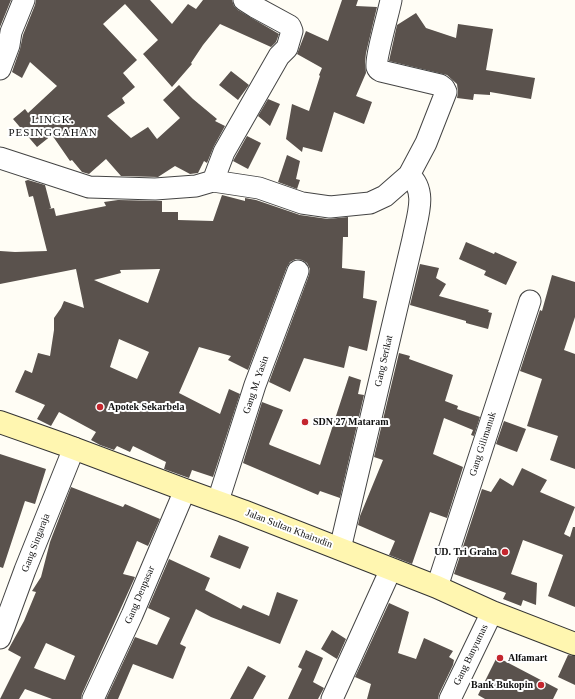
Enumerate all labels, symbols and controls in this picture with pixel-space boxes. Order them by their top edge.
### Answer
district label: LINGK. PESINGGAHAN [8,113,98,139]
street label: Gang Serikat [372,334,396,388]
street label: Gang M. Yasin [240,355,272,415]
place label: Apotek Sekarbela [108,401,184,413]
marker: Apotek Sekarbela [95,402,105,412]
street label: Gang Gilimanuk [467,410,499,478]
place label: SDN 27 Mataram [313,416,389,428]
marker: SDN 27 Mataram [300,417,310,427]
street label: Jalan Sultan Khairudin [244,507,334,551]
street label: Gang Singaraja [19,512,53,574]
place label: UD. Tri Graha [434,546,497,558]
marker: UD. Tri Graha [500,547,510,557]
street label: Gang Denpasar [122,564,158,626]
street label: Gang Banyumas [451,623,491,687]
place label: Alfamart [508,652,547,664]
marker: Alfamart [495,653,505,663]
place label: Bank Bukopin [471,679,533,691]
marker: Bank Bukopin [536,680,546,690]

